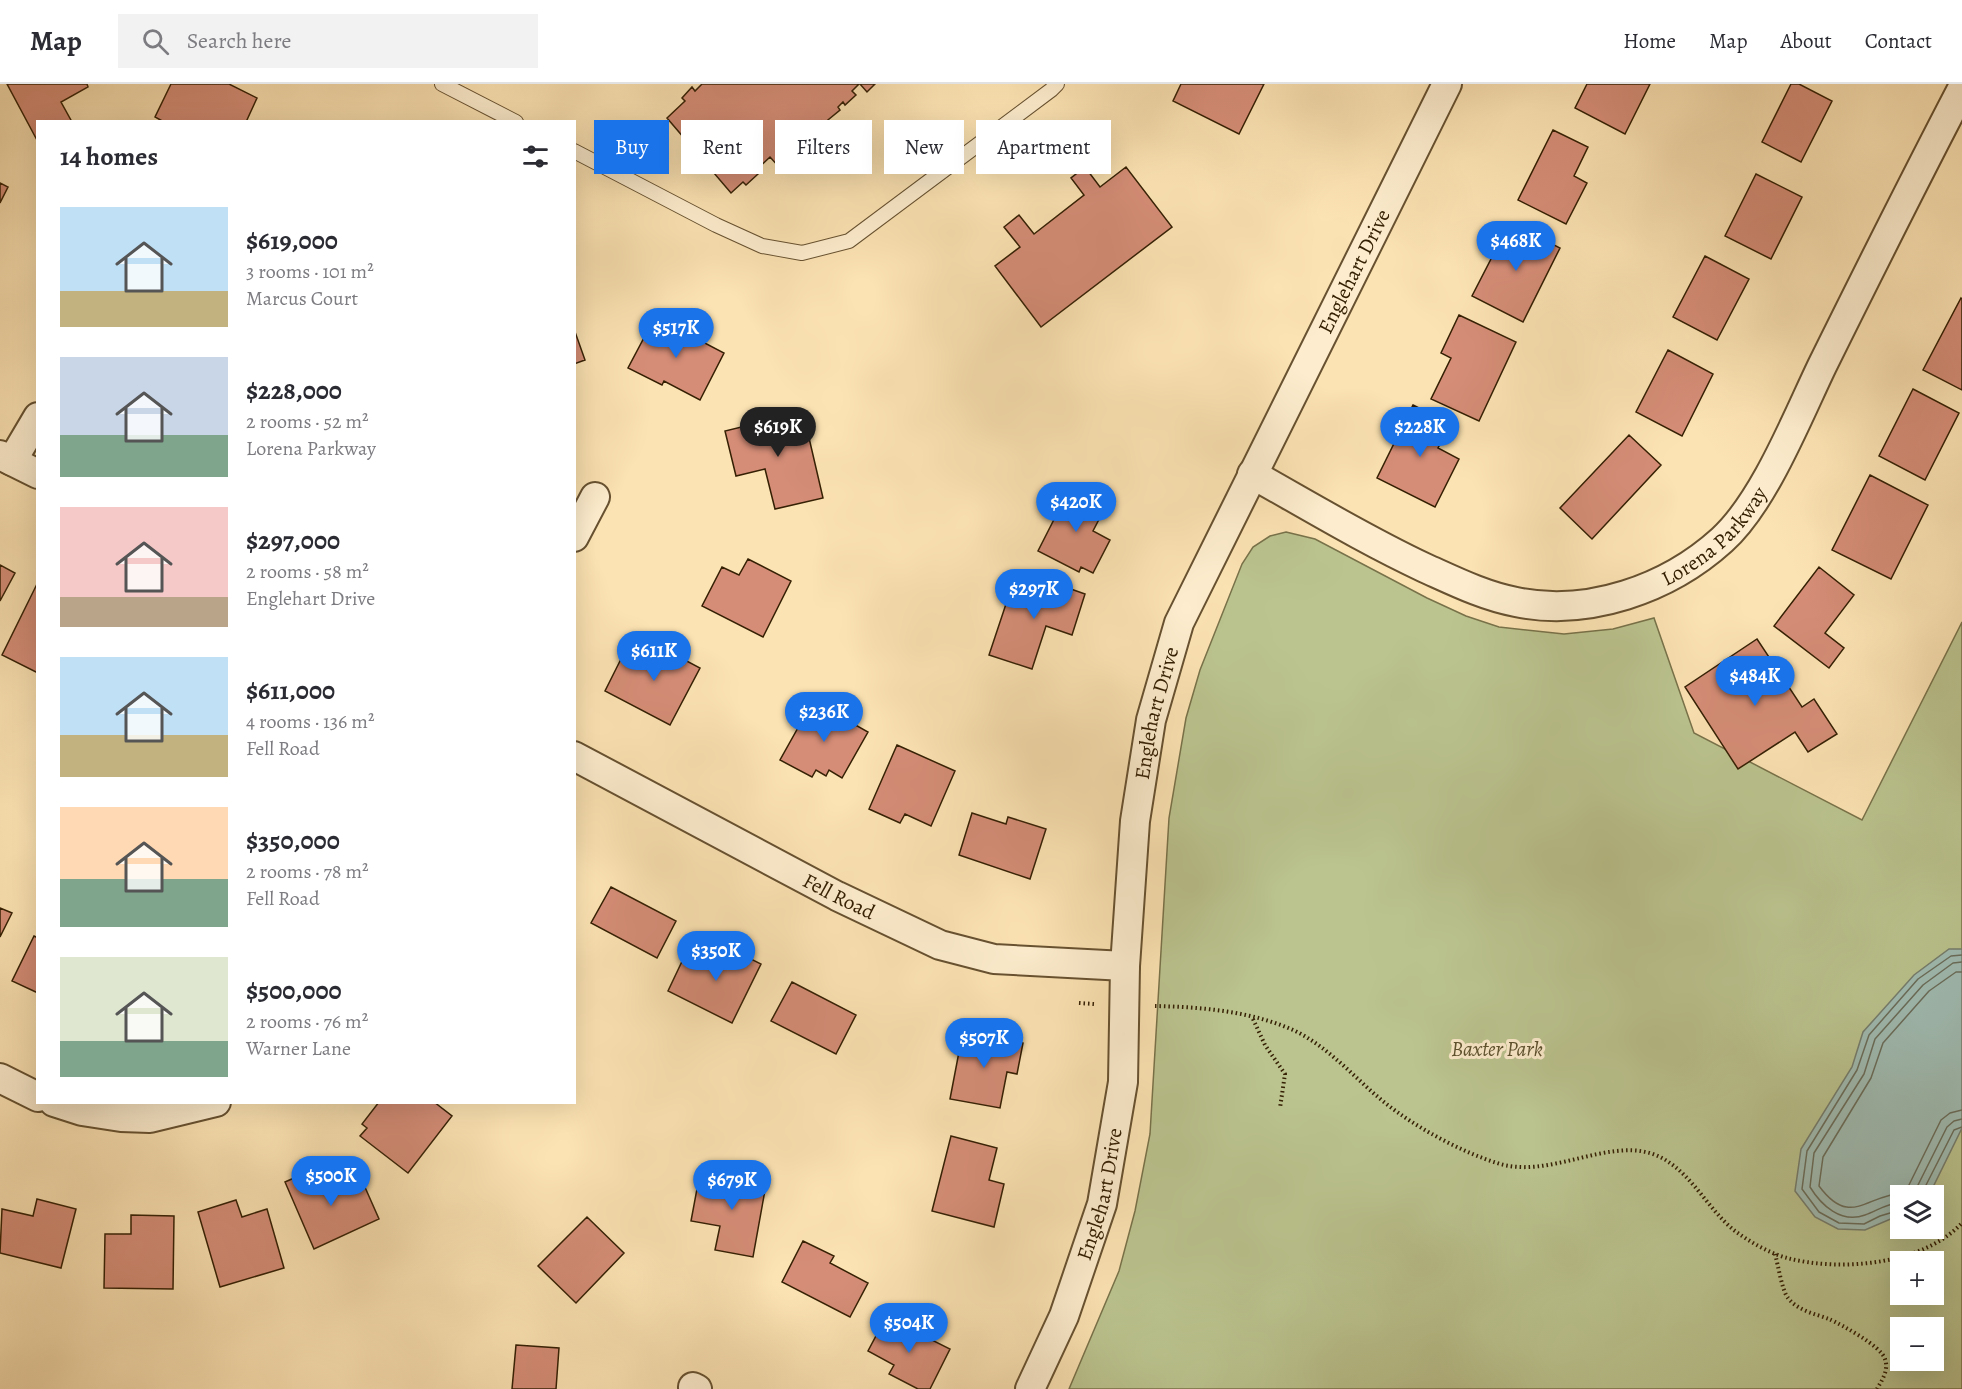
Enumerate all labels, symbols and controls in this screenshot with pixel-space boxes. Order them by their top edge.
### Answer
search box [118,14,538,68]
text: Map [30,22,82,60]
icon: search [139,25,172,58]
text: Search here [187,26,291,56]
text: Home [1623,27,1676,55]
text: Map [1709,27,1747,55]
text: About [1780,27,1832,55]
text: Contact [1865,27,1932,55]
chip: Buy [594,120,669,174]
chip: Rent [681,120,763,174]
chip: Filters [775,120,872,174]
chip: New [884,120,964,174]
chip: Apartment [976,120,1111,174]
text: 14 homes [60,139,158,174]
icon: filters [519,140,552,173]
street label: Englehart Drive [1311,204,1397,338]
pin: $468K [1474,221,1558,272]
text: $619,000 [246,223,338,258]
text: $468K [1491,227,1541,254]
icon: home [108,231,180,303]
text: 3 rooms · 101 m² [246,258,374,285]
text: Marcus Court [246,285,358,312]
pin: $517K [634,308,718,359]
text: $517K [653,314,699,341]
text: $228,000 [246,373,342,408]
icon: home [108,381,180,453]
pin: $619K [736,407,820,458]
pin: $228K [1378,407,1462,458]
text: 2 rooms · 52 m² [246,408,369,435]
text: $619K [754,413,802,440]
text: $228K [1394,413,1446,440]
text: Lorena Parkway [246,435,376,462]
street label: Lorena Parkway [1657,481,1774,592]
pin: $420K [1034,482,1118,533]
text: $420K [1050,488,1102,515]
text: $297,000 [246,523,340,558]
icon: home [108,531,180,603]
text: 2 rooms · 58 m² [246,558,369,585]
pin: $297K [992,569,1076,620]
text: $297K [1009,575,1059,602]
text: Englehart Drive [246,585,375,612]
pin: $611K [612,631,696,682]
text: $611K [631,637,677,664]
street label: Englehart Drive [1128,643,1185,782]
pin: $484K [1713,656,1797,707]
text: $484K [1730,662,1780,689]
text: $611,000 [246,673,335,708]
icon: home [108,681,180,753]
pin: $236K [782,692,866,743]
text: $236K [799,698,849,725]
text: 4 rooms · 136 m² [246,708,375,735]
text: Fell Road [246,735,320,762]
text: $350,000 [246,823,340,858]
icon: home [108,831,180,903]
text: 2 rooms · 78 m² [246,858,369,885]
street label: Fell Road [798,866,880,926]
text: Fell Road [246,885,320,912]
pin: $350K [674,931,758,982]
text: $350K [691,937,741,964]
text: $500,000 [246,973,342,1008]
icon: home [108,981,180,1053]
text: 2 rooms · 76 m² [246,1008,368,1035]
pin: $507K [942,1018,1026,1069]
text: $507K [959,1024,1009,1051]
text: Warner Lane [246,1035,351,1062]
park label: Baxter Park [1451,1035,1543,1063]
street label: Englehart Drive [1070,1126,1129,1264]
pin: $500K [289,1156,373,1207]
pin: $679K [690,1160,774,1211]
text: $500K [305,1162,357,1189]
text: $679K [707,1166,757,1193]
map controls [1890,1185,1944,1371]
button: layers [1890,1185,1944,1239]
button: + [1890,1251,1944,1305]
pin: $504K [867,1303,951,1354]
text: $504K [884,1309,934,1336]
button: − [1890,1317,1944,1371]

